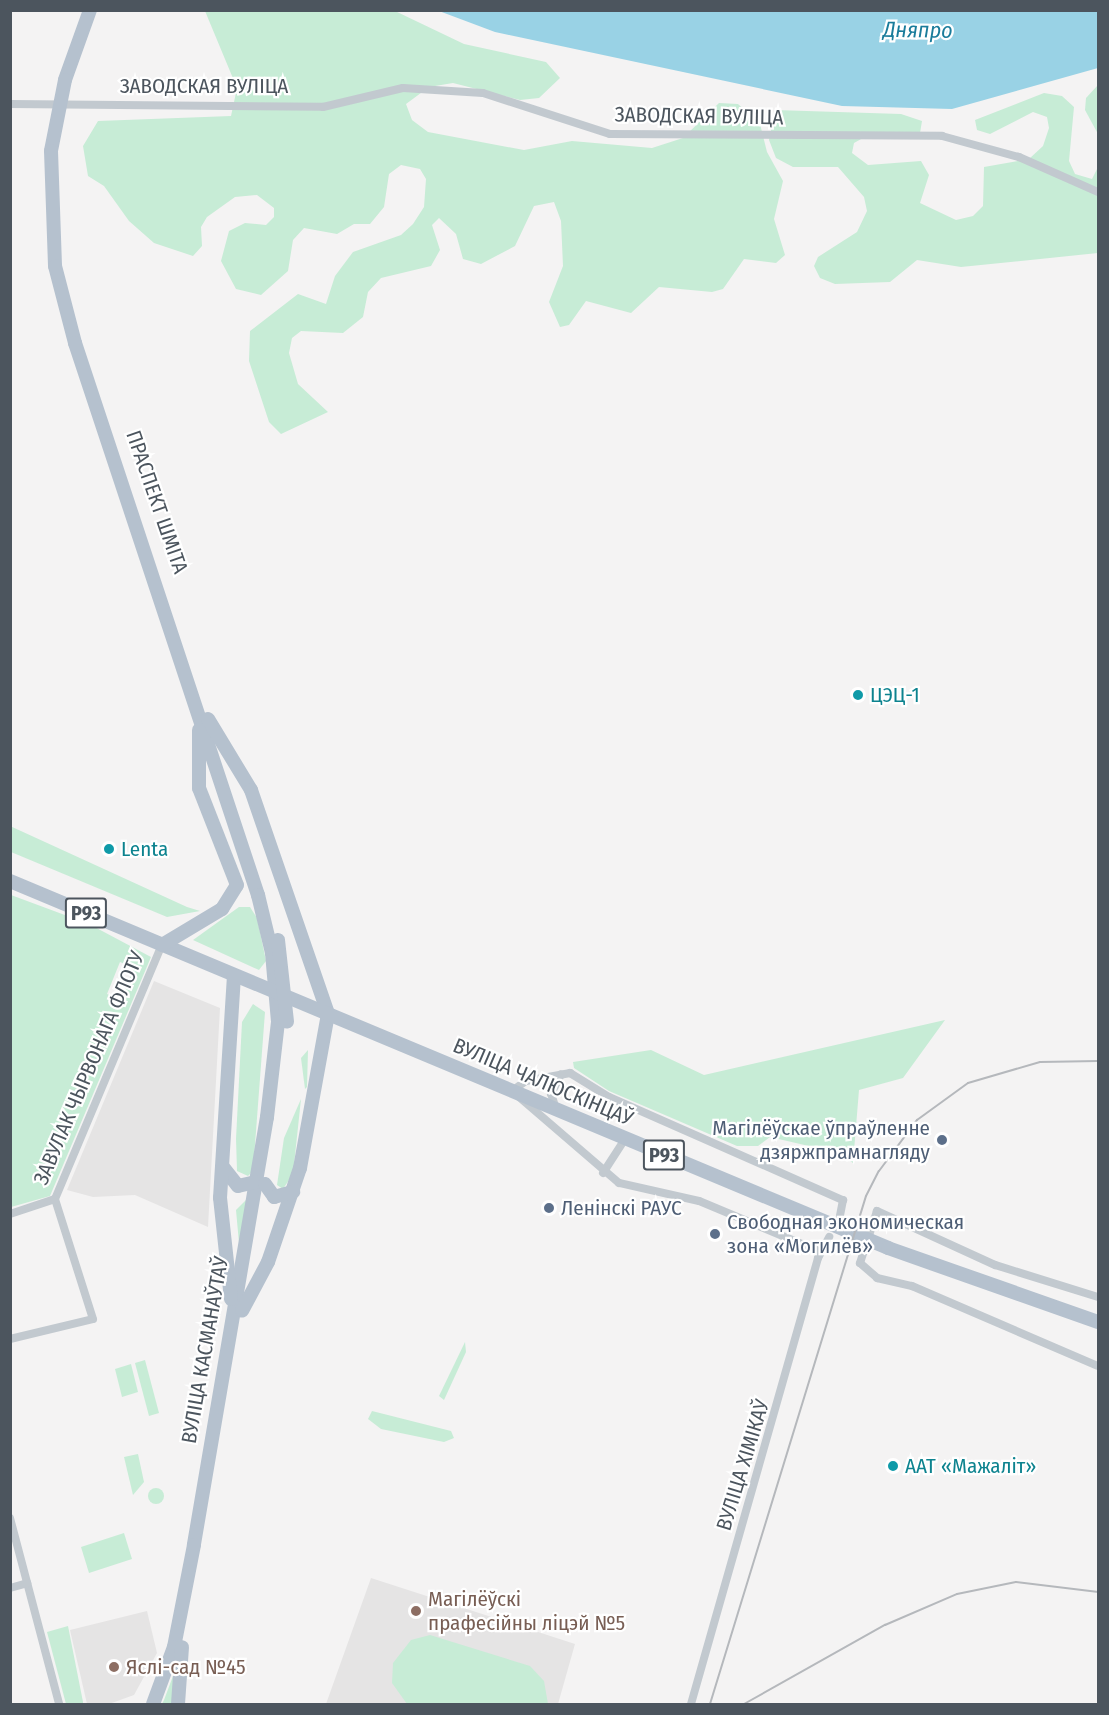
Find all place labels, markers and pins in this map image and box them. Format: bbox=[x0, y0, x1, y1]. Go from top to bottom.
place label: ЦЭЦ-1 bbox=[870, 682, 920, 708]
marker: ЦЭЦ-1 bbox=[851, 688, 865, 702]
place label: Lenta bbox=[121, 836, 168, 862]
marker: Lenta bbox=[102, 842, 116, 856]
place label: Магілёўскае ўпраўленне дзяржпрамнагляду bbox=[712, 1115, 930, 1165]
marker: Магілёўскае ўпраўленне дзяржпрамнагляду bbox=[935, 1133, 949, 1147]
place label: Ленінскі РАУС bbox=[561, 1195, 682, 1221]
marker: Ленінскі РАУС bbox=[542, 1201, 556, 1215]
place label: Свободная экономическая зона «Могилёв» bbox=[727, 1209, 964, 1259]
marker: Свободная экономическая зона «Могилёв» bbox=[708, 1227, 722, 1241]
place label: ААТ «Мажаліт» bbox=[905, 1453, 1036, 1479]
marker: ААТ «Мажаліт» bbox=[886, 1459, 900, 1473]
place label: Магілёўскі прафесійны ліцэй №5 bbox=[428, 1586, 625, 1636]
marker: Магілёўскі прафесійны ліцэй №5 bbox=[409, 1604, 423, 1618]
place label: Яслі-сад №45 bbox=[126, 1654, 246, 1680]
marker: Яслі-сад №45 bbox=[107, 1660, 121, 1674]

